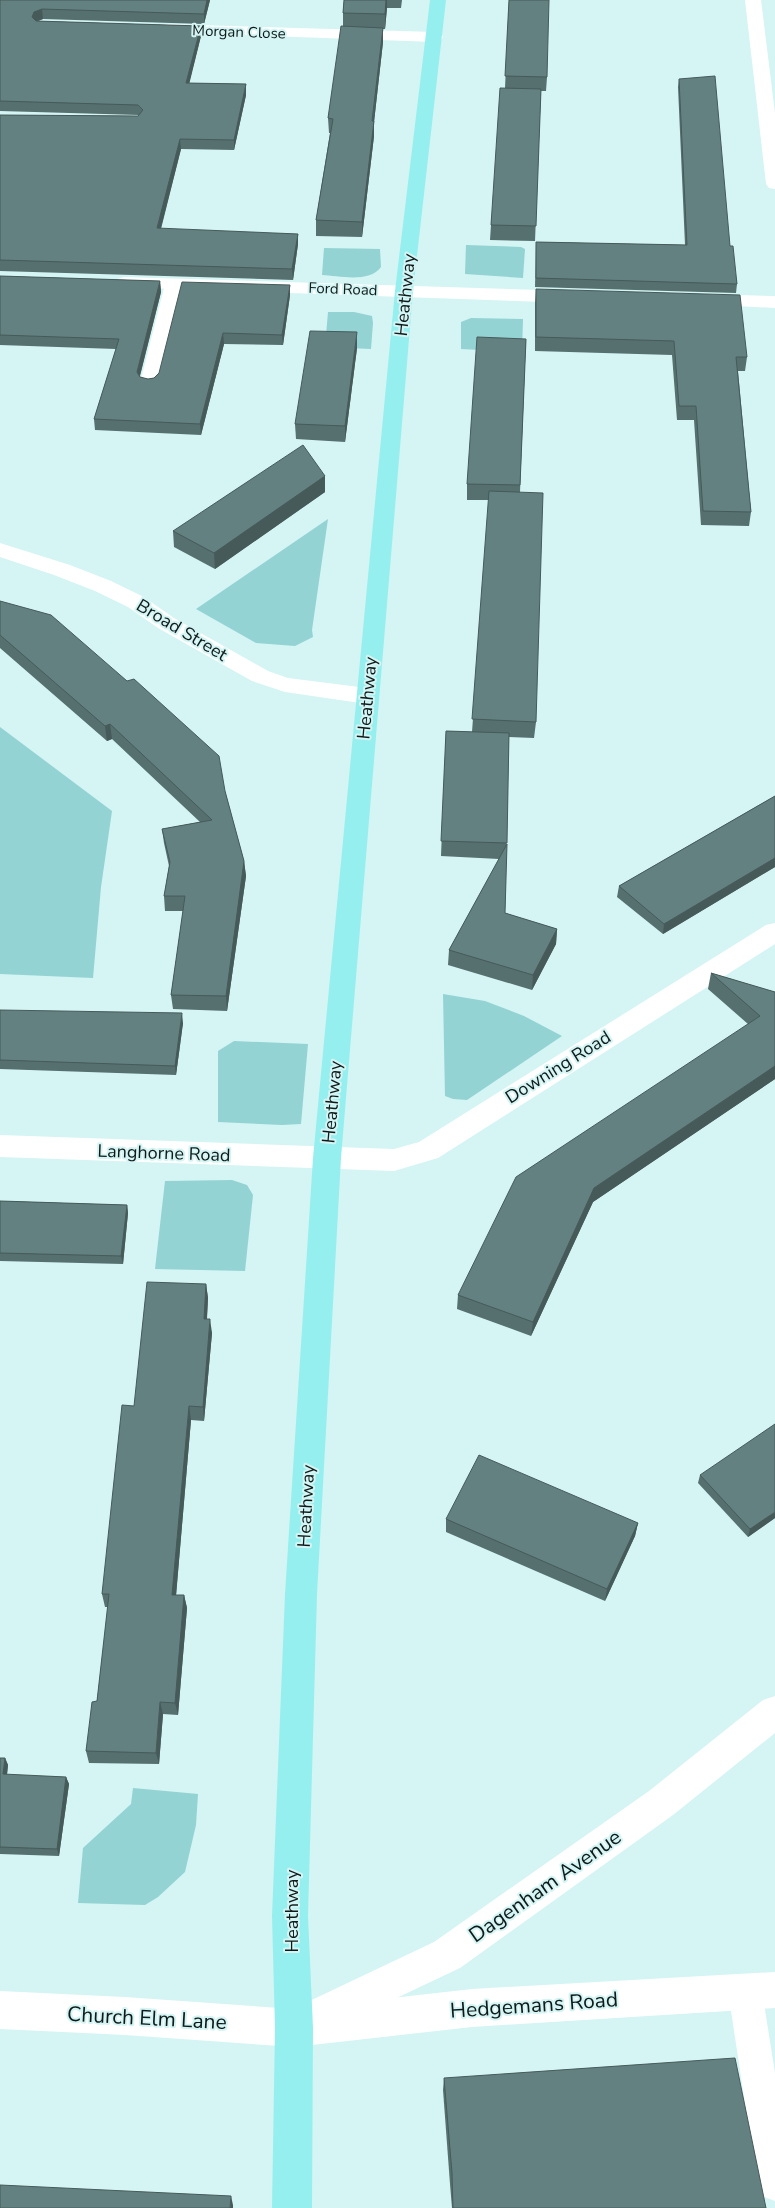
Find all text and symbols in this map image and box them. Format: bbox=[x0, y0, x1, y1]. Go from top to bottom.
street label: Morgan Close bbox=[192, 20, 286, 44]
street label: Heathway bbox=[389, 252, 421, 337]
street label: Ford Road bbox=[308, 278, 378, 300]
street label: Broad Street bbox=[132, 593, 233, 667]
street label: Heathway bbox=[351, 655, 383, 740]
street label: Downing Road bbox=[501, 1025, 615, 1109]
street label: Heathway bbox=[316, 1059, 348, 1144]
street label: Langhorne Road bbox=[97, 1139, 231, 1167]
street label: Heathway bbox=[292, 1463, 320, 1548]
street label: Dagenham Avenue bbox=[463, 1823, 627, 1949]
street label: Heathway bbox=[280, 1869, 304, 1952]
street label: Hedgemans Road bbox=[449, 1985, 619, 2025]
street label: Church Elm Lane bbox=[67, 2000, 227, 2036]

